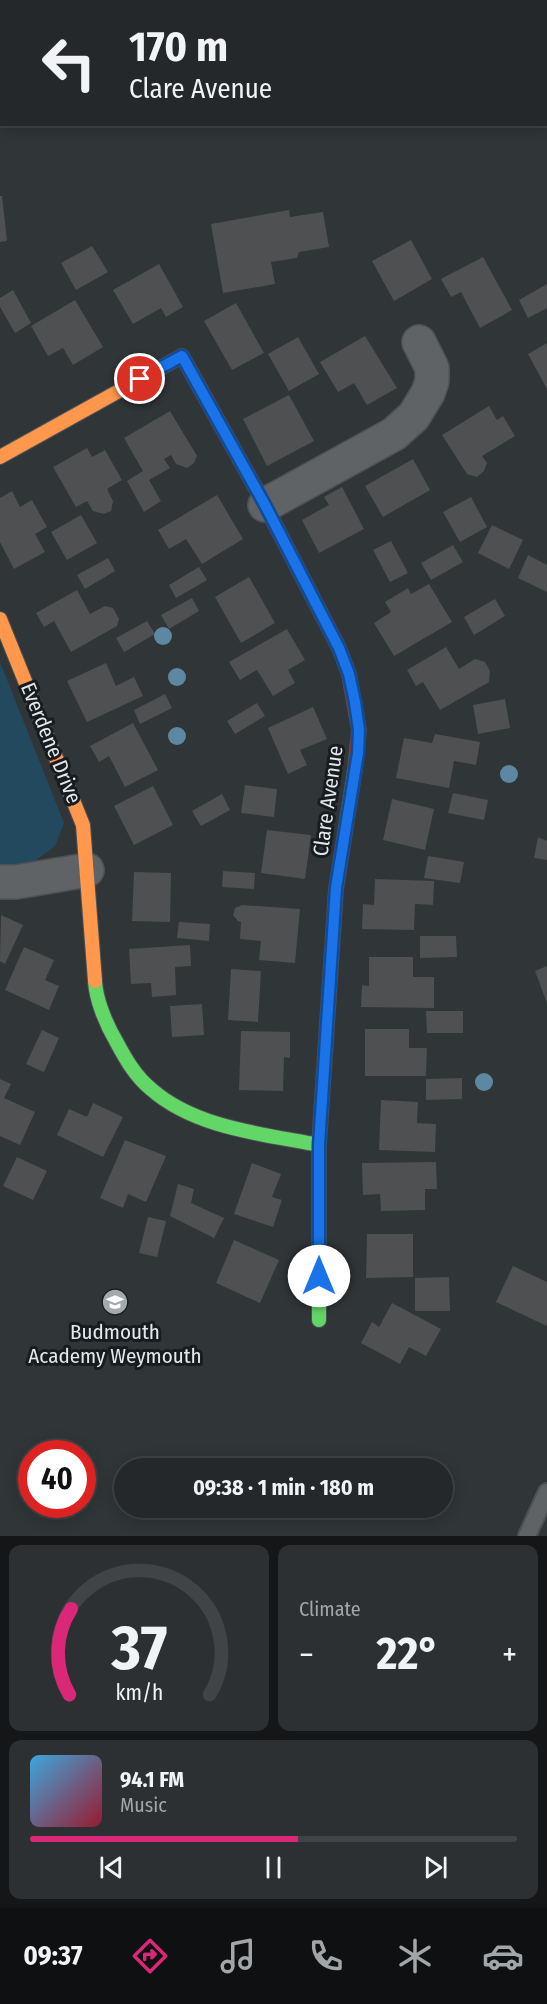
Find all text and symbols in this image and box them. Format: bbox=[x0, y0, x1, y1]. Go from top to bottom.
text: 170 m bbox=[129, 22, 228, 72]
icon: left bbox=[30, 24, 108, 102]
text: Clare Avenue bbox=[129, 73, 272, 105]
pin bbox=[114, 353, 165, 404]
icon: arrive bbox=[123, 362, 156, 395]
street label: Everdene Drive bbox=[15, 679, 87, 807]
street label: Clare Avenue bbox=[307, 744, 349, 858]
position arrow bbox=[287, 1244, 351, 1308]
school or university icon: Budmouth Academy Weymouth bbox=[100, 1287, 130, 1317]
place label: Budmouth Academy Weymouth bbox=[28, 1319, 202, 1369]
speed limit sign: 40 bbox=[18, 1440, 96, 1518]
text: 09:38 · 1 min · 180 m bbox=[193, 1474, 374, 1501]
text: Climate bbox=[299, 1597, 361, 1621]
text: 37 bbox=[110, 1611, 167, 1686]
text: 22° bbox=[377, 1627, 439, 1681]
text: − bbox=[299, 1635, 314, 1675]
text: + bbox=[502, 1635, 517, 1675]
text: km/h bbox=[115, 1680, 163, 1706]
text: 94.1 FM bbox=[120, 1766, 184, 1793]
text: Music bbox=[120, 1793, 167, 1817]
icon: previous bbox=[95, 1851, 128, 1884]
icon: pause bbox=[257, 1851, 290, 1884]
icon: next bbox=[419, 1851, 452, 1884]
icon: directions bbox=[129, 1935, 171, 1977]
icon: music bbox=[217, 1935, 259, 1977]
icon: phone bbox=[305, 1935, 347, 1977]
icon: climate bbox=[394, 1935, 436, 1977]
icon: car bbox=[482, 1935, 524, 1977]
text: 09:37 bbox=[23, 1940, 82, 1972]

